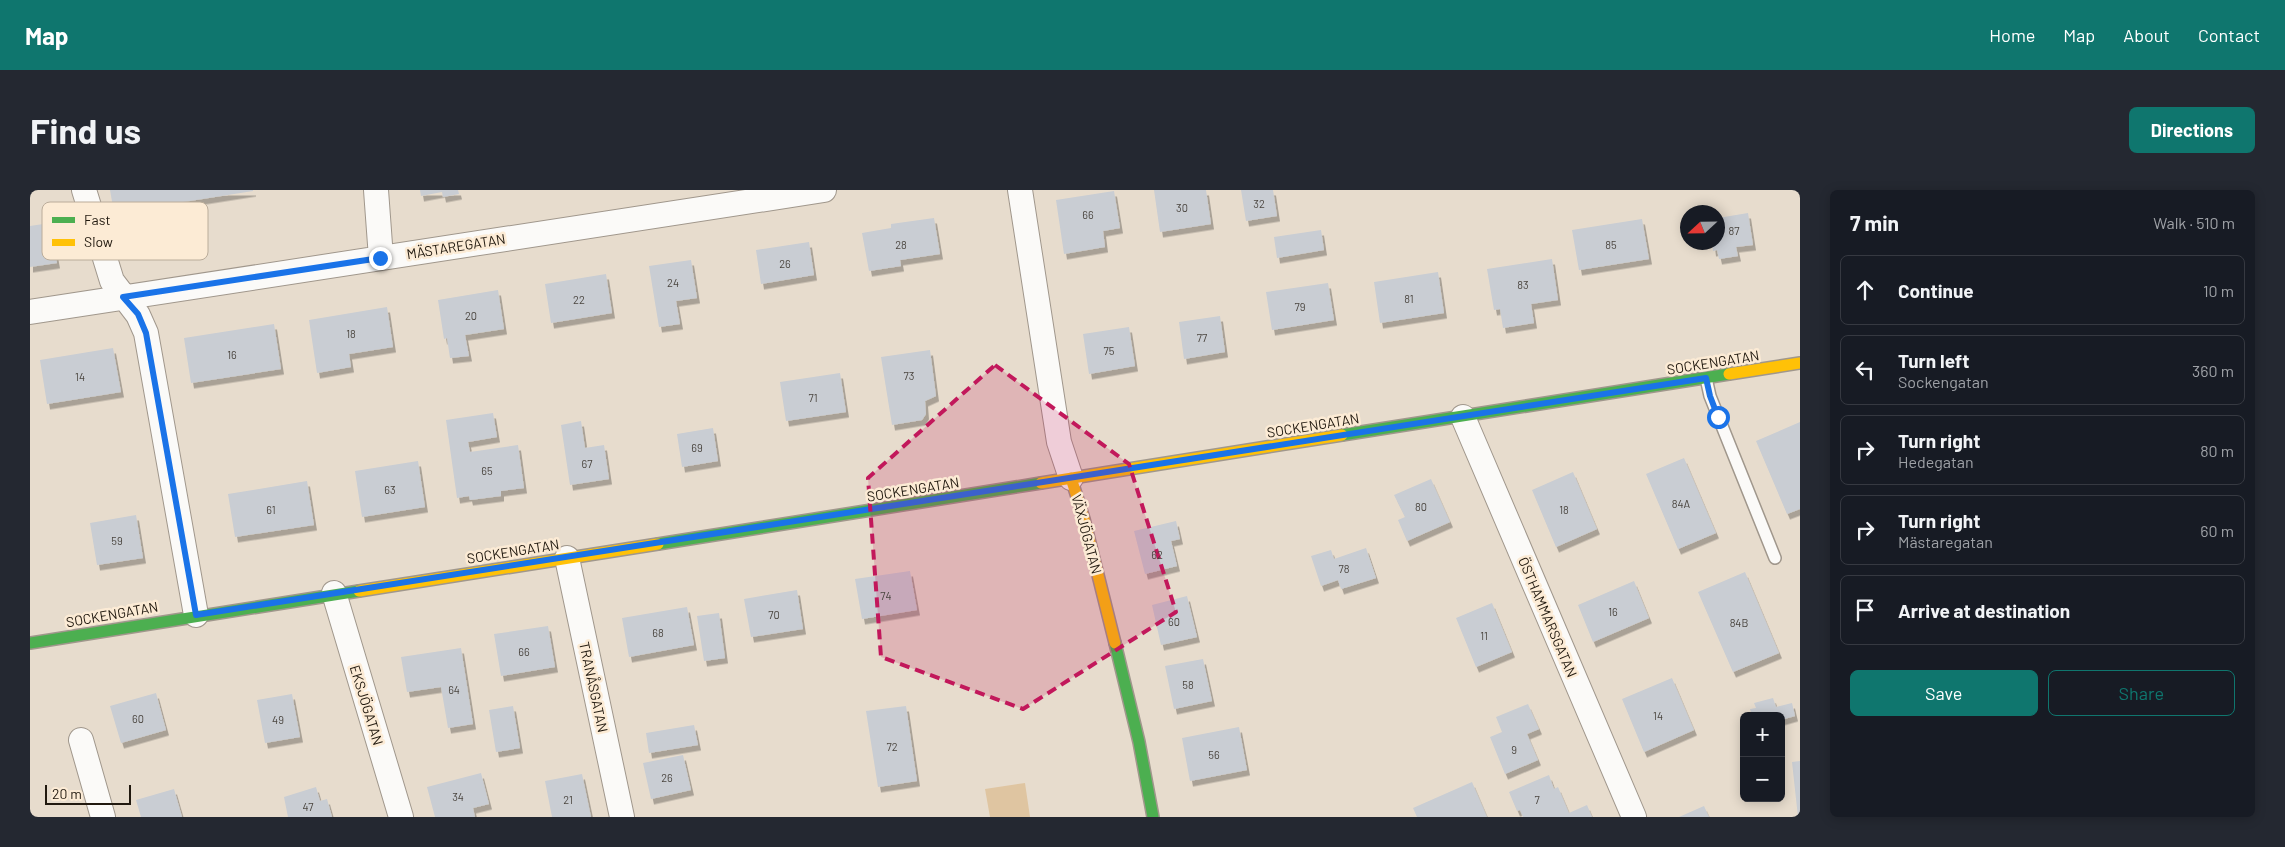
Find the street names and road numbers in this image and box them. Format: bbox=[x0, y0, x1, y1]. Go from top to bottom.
street label: MÄSTAREGATAN bbox=[405, 230, 507, 262]
street label: SOCKENGATAN bbox=[1666, 346, 1760, 378]
street label: SOCKENGATAN bbox=[1266, 409, 1360, 441]
street label: SOCKENGATAN bbox=[866, 473, 960, 505]
street label: VÄXJÖGATAN bbox=[1068, 492, 1106, 576]
street label: SOCKENGATAN bbox=[466, 535, 560, 567]
street label: ÖSTHAMMARSGATAN bbox=[1515, 554, 1581, 680]
street label: SOCKENGATAN bbox=[65, 598, 159, 630]
street label: TRANÅSGATAN bbox=[576, 640, 612, 734]
street label: EKSJÖGATAN bbox=[347, 663, 387, 747]

